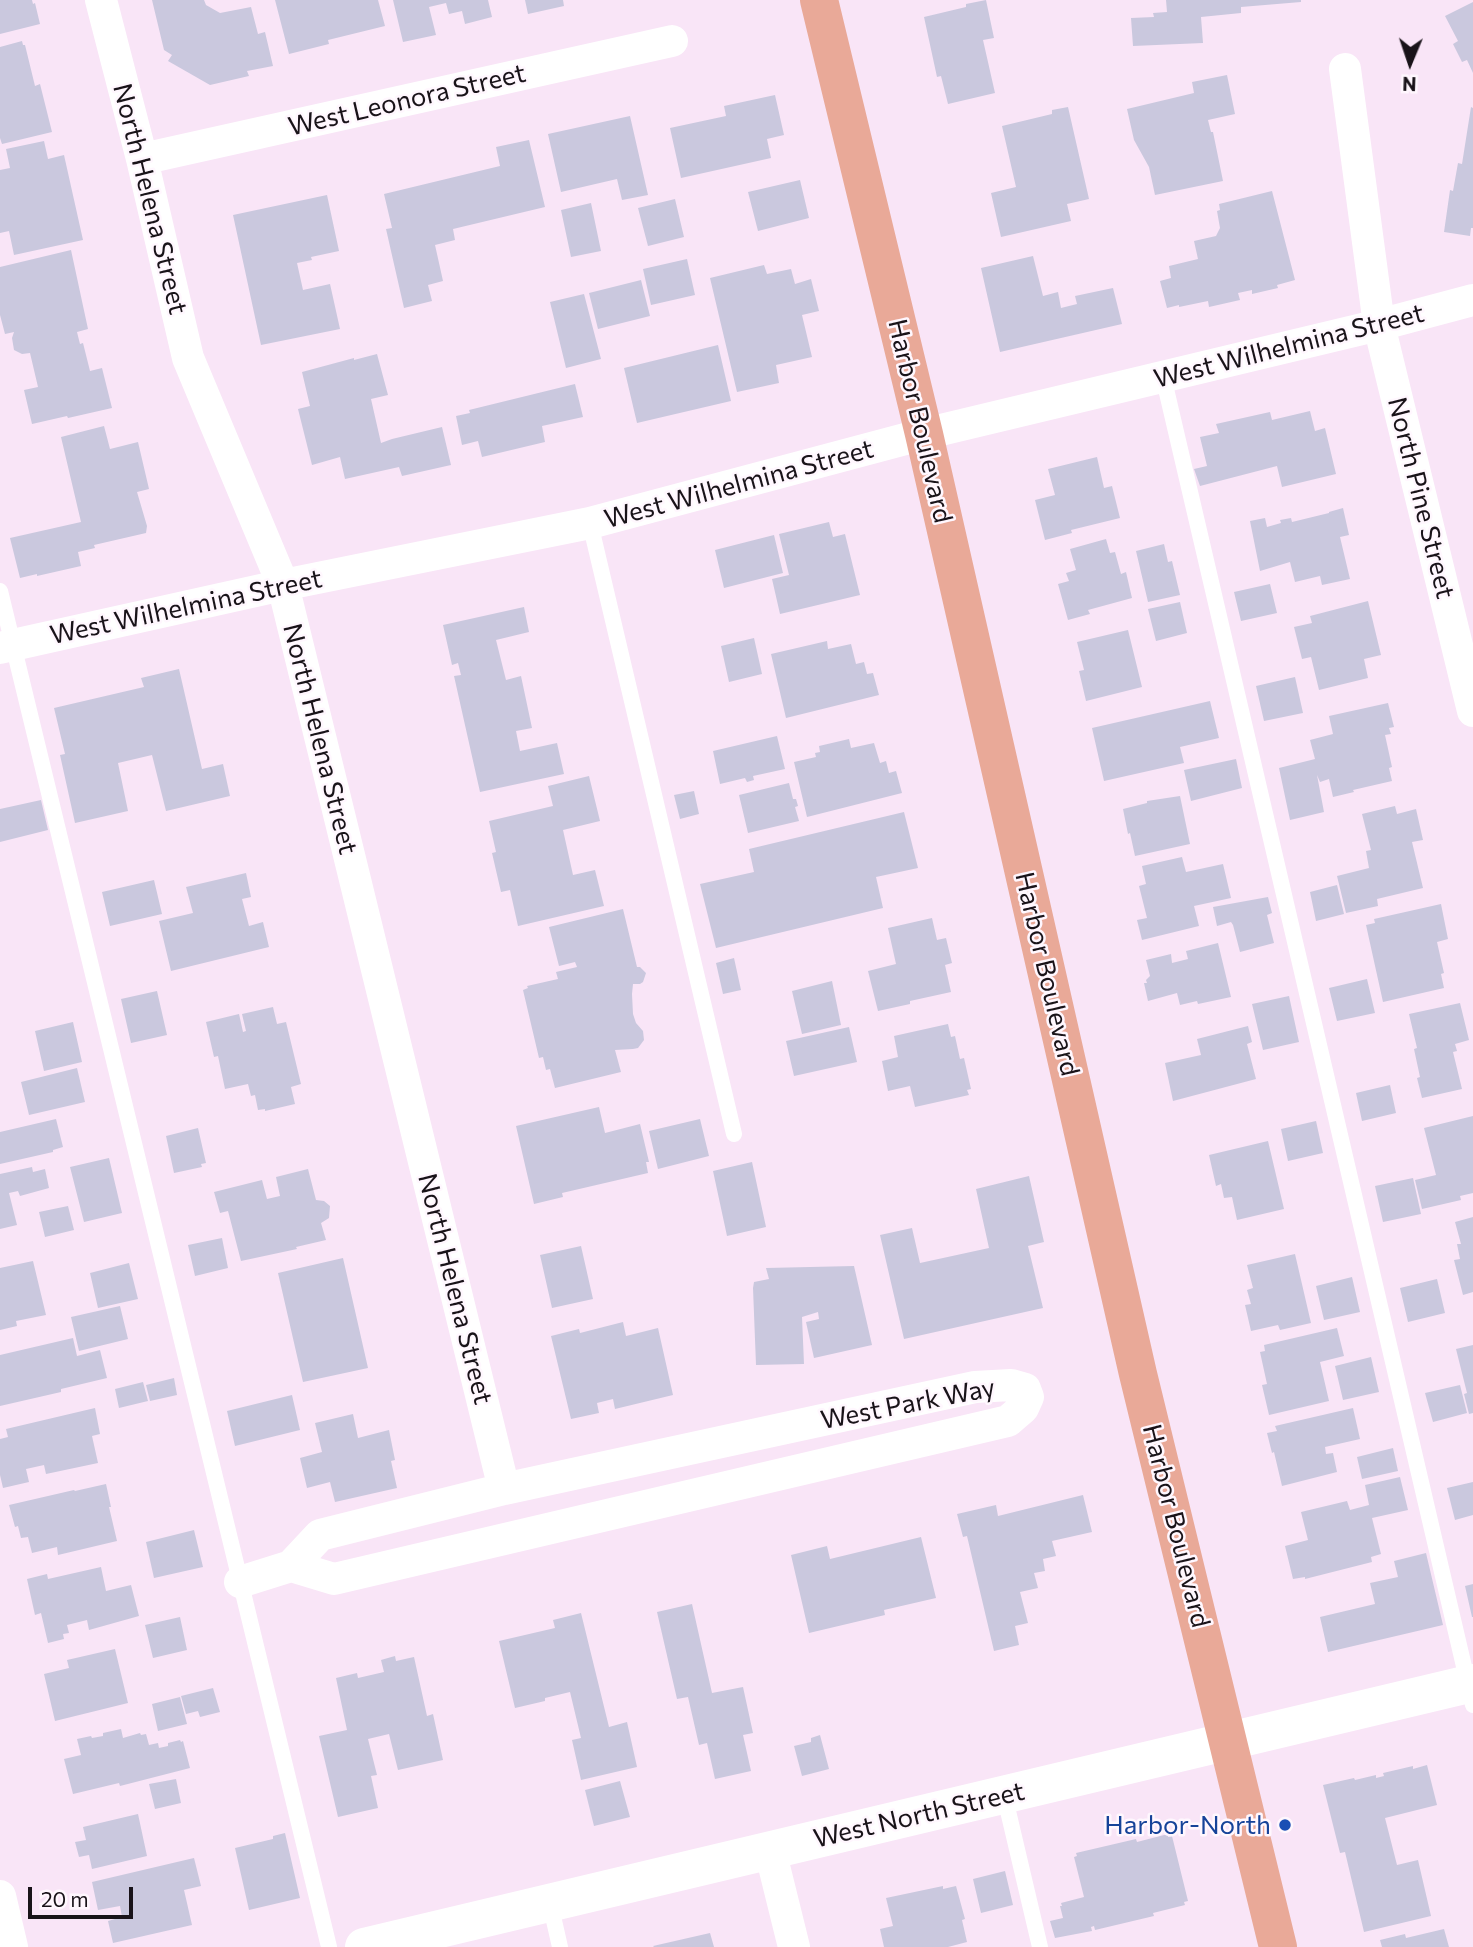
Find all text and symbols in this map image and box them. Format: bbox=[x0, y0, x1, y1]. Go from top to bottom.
north arrow bbox=[1375, 28, 1445, 98]
street label: West Leonora Street bbox=[285, 58, 529, 142]
text: N bbox=[1402, 73, 1417, 96]
street label: North Helena Street bbox=[106, 80, 194, 318]
street label: West Wilhelmina Street bbox=[1151, 297, 1427, 395]
street label: Harbor Boulevard bbox=[881, 316, 959, 526]
street label: North Pine Street bbox=[1381, 394, 1461, 602]
street label: West Wilhelmina Street bbox=[601, 433, 877, 535]
street label: West Wilhelmina Street bbox=[47, 563, 325, 651]
street label: North Helena Street bbox=[276, 620, 364, 858]
street label: Harbor Boulevard bbox=[1008, 869, 1086, 1079]
street label: North Helena Street bbox=[411, 1170, 499, 1408]
street label: West Park Way bbox=[818, 1372, 998, 1436]
street label: Harbor Boulevard bbox=[1136, 1421, 1216, 1631]
street label: West North Street bbox=[811, 1776, 1027, 1854]
place label: Harbor-North bbox=[1104, 1809, 1271, 1841]
marker: Harbor-North bbox=[1277, 1817, 1293, 1833]
scale bar bbox=[32, 1874, 136, 1918]
text: 20 m bbox=[41, 1886, 89, 1911]

